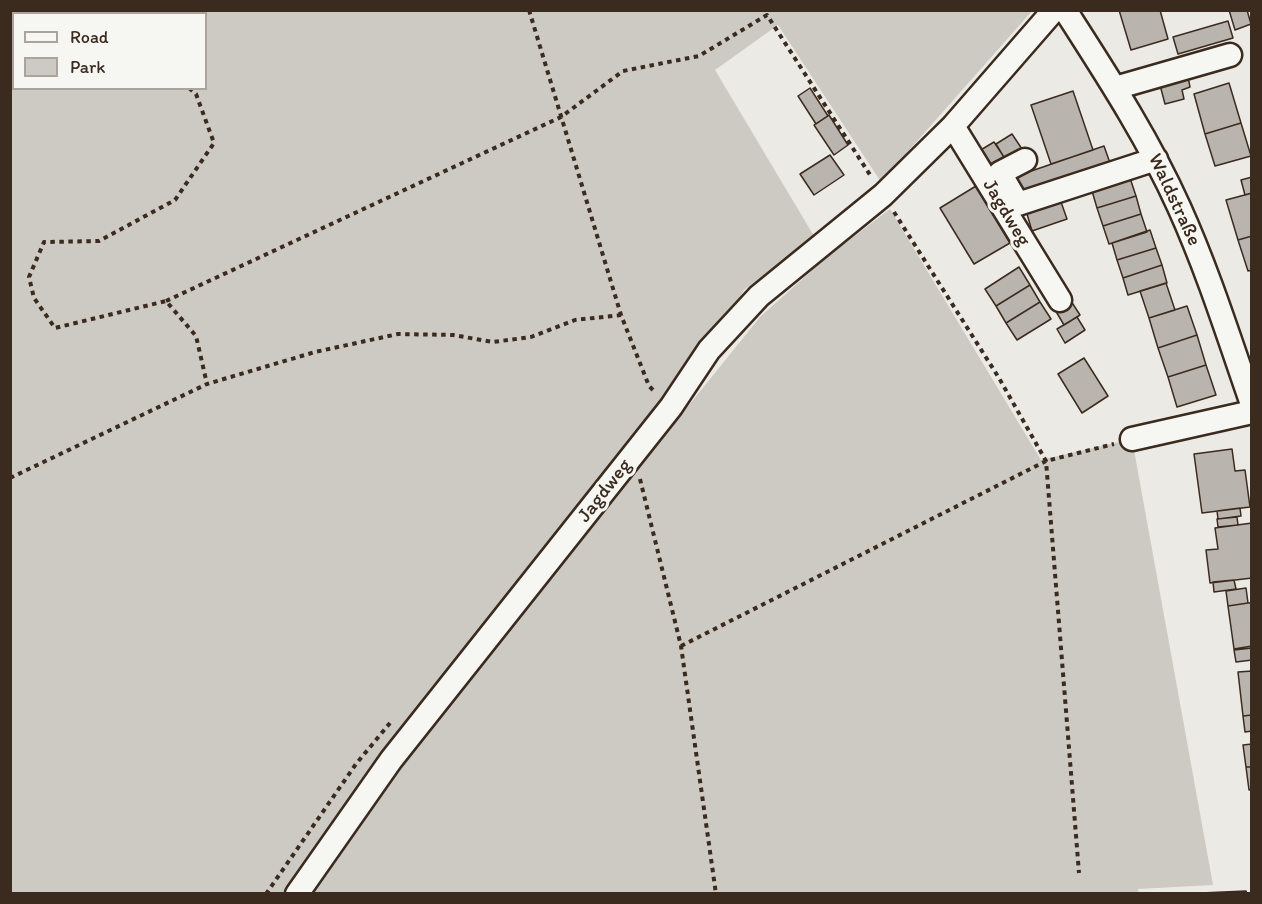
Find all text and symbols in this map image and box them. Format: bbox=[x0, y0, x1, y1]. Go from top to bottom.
legend bbox=[12, 12, 207, 90]
text: Road bbox=[70, 26, 109, 48]
text: Park bbox=[70, 56, 105, 78]
street label: Waldstraße bbox=[1142, 150, 1206, 250]
street label: Jagdweg bbox=[977, 175, 1035, 251]
street label: Jagdweg bbox=[573, 454, 637, 528]

